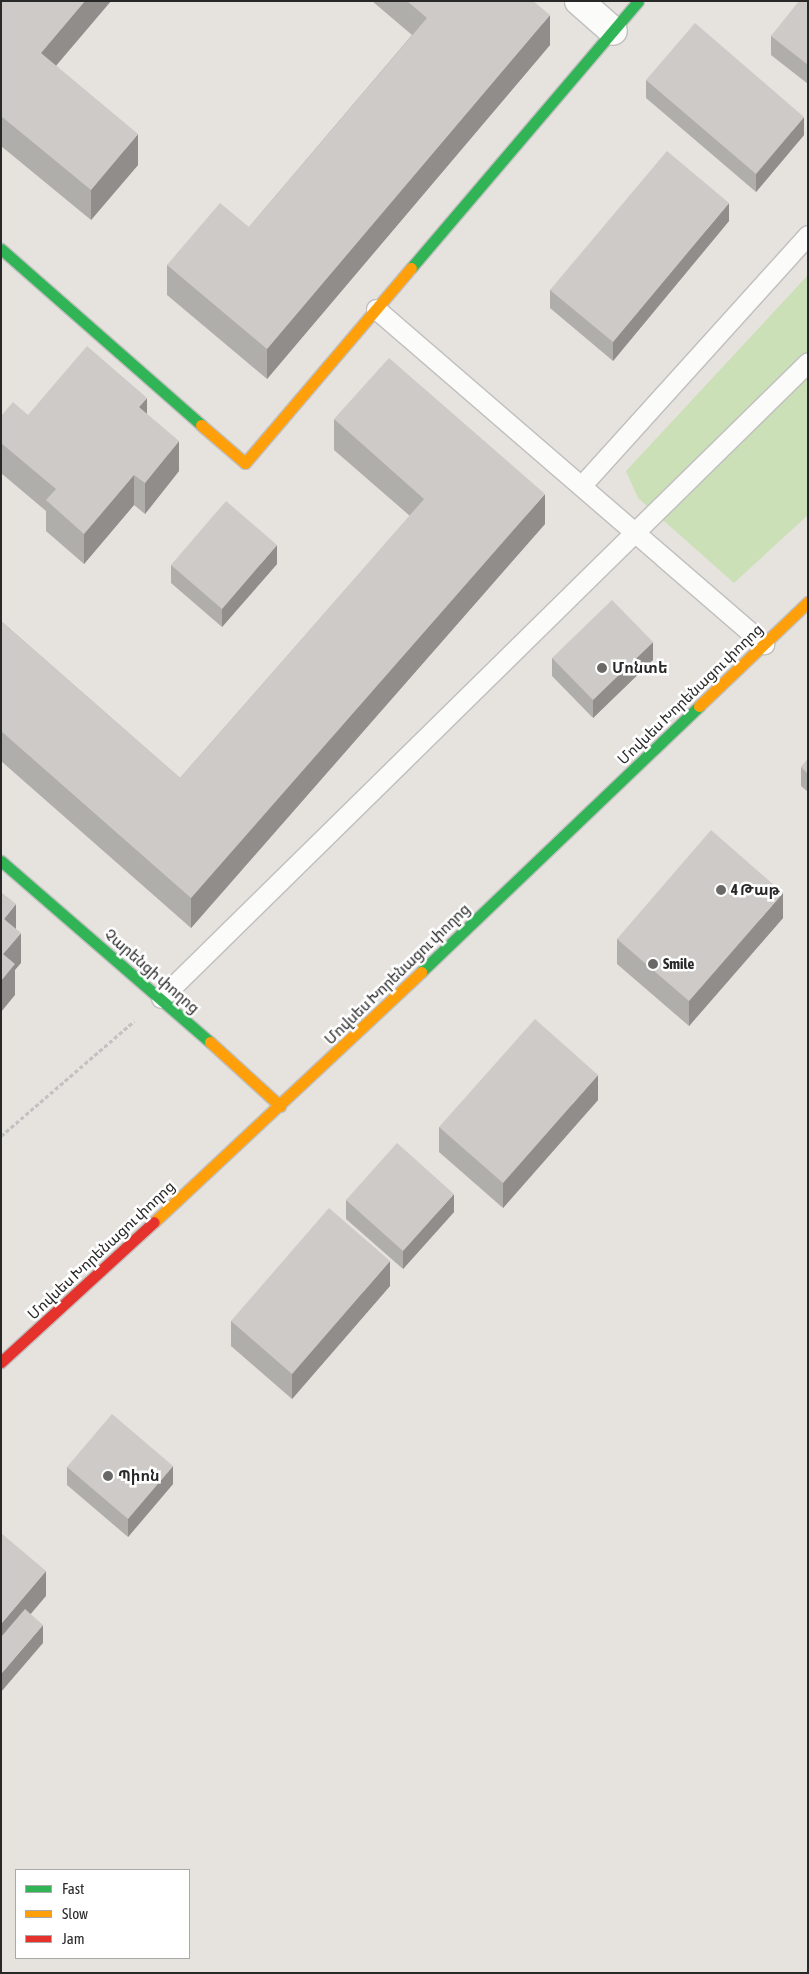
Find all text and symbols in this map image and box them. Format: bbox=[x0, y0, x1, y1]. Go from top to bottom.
street label: Մովսես Խորենացու փողոց bbox=[614, 620, 766, 768]
place label: Մոնտե bbox=[612, 659, 668, 677]
marker: Մոնտե bbox=[596, 662, 608, 674]
place label: 4 Թաթ bbox=[731, 881, 780, 899]
marker: 4 Թաթ bbox=[715, 884, 727, 896]
street label: Մովսես Խորենացու փողոց bbox=[321, 900, 473, 1048]
street label: Չարենցի փողոց bbox=[101, 925, 203, 1017]
place label: Smile bbox=[663, 955, 694, 973]
marker: Smile bbox=[647, 958, 659, 970]
street label: Մովսես Խորենացու փողոց bbox=[24, 1177, 178, 1323]
place label: Պիոն bbox=[118, 1467, 160, 1485]
marker: Պիոն bbox=[102, 1470, 114, 1482]
legend bbox=[15, 1869, 190, 1959]
text: Fast bbox=[62, 1880, 84, 1897]
text: Slow bbox=[62, 1905, 88, 1922]
text: Jam bbox=[62, 1930, 85, 1947]

